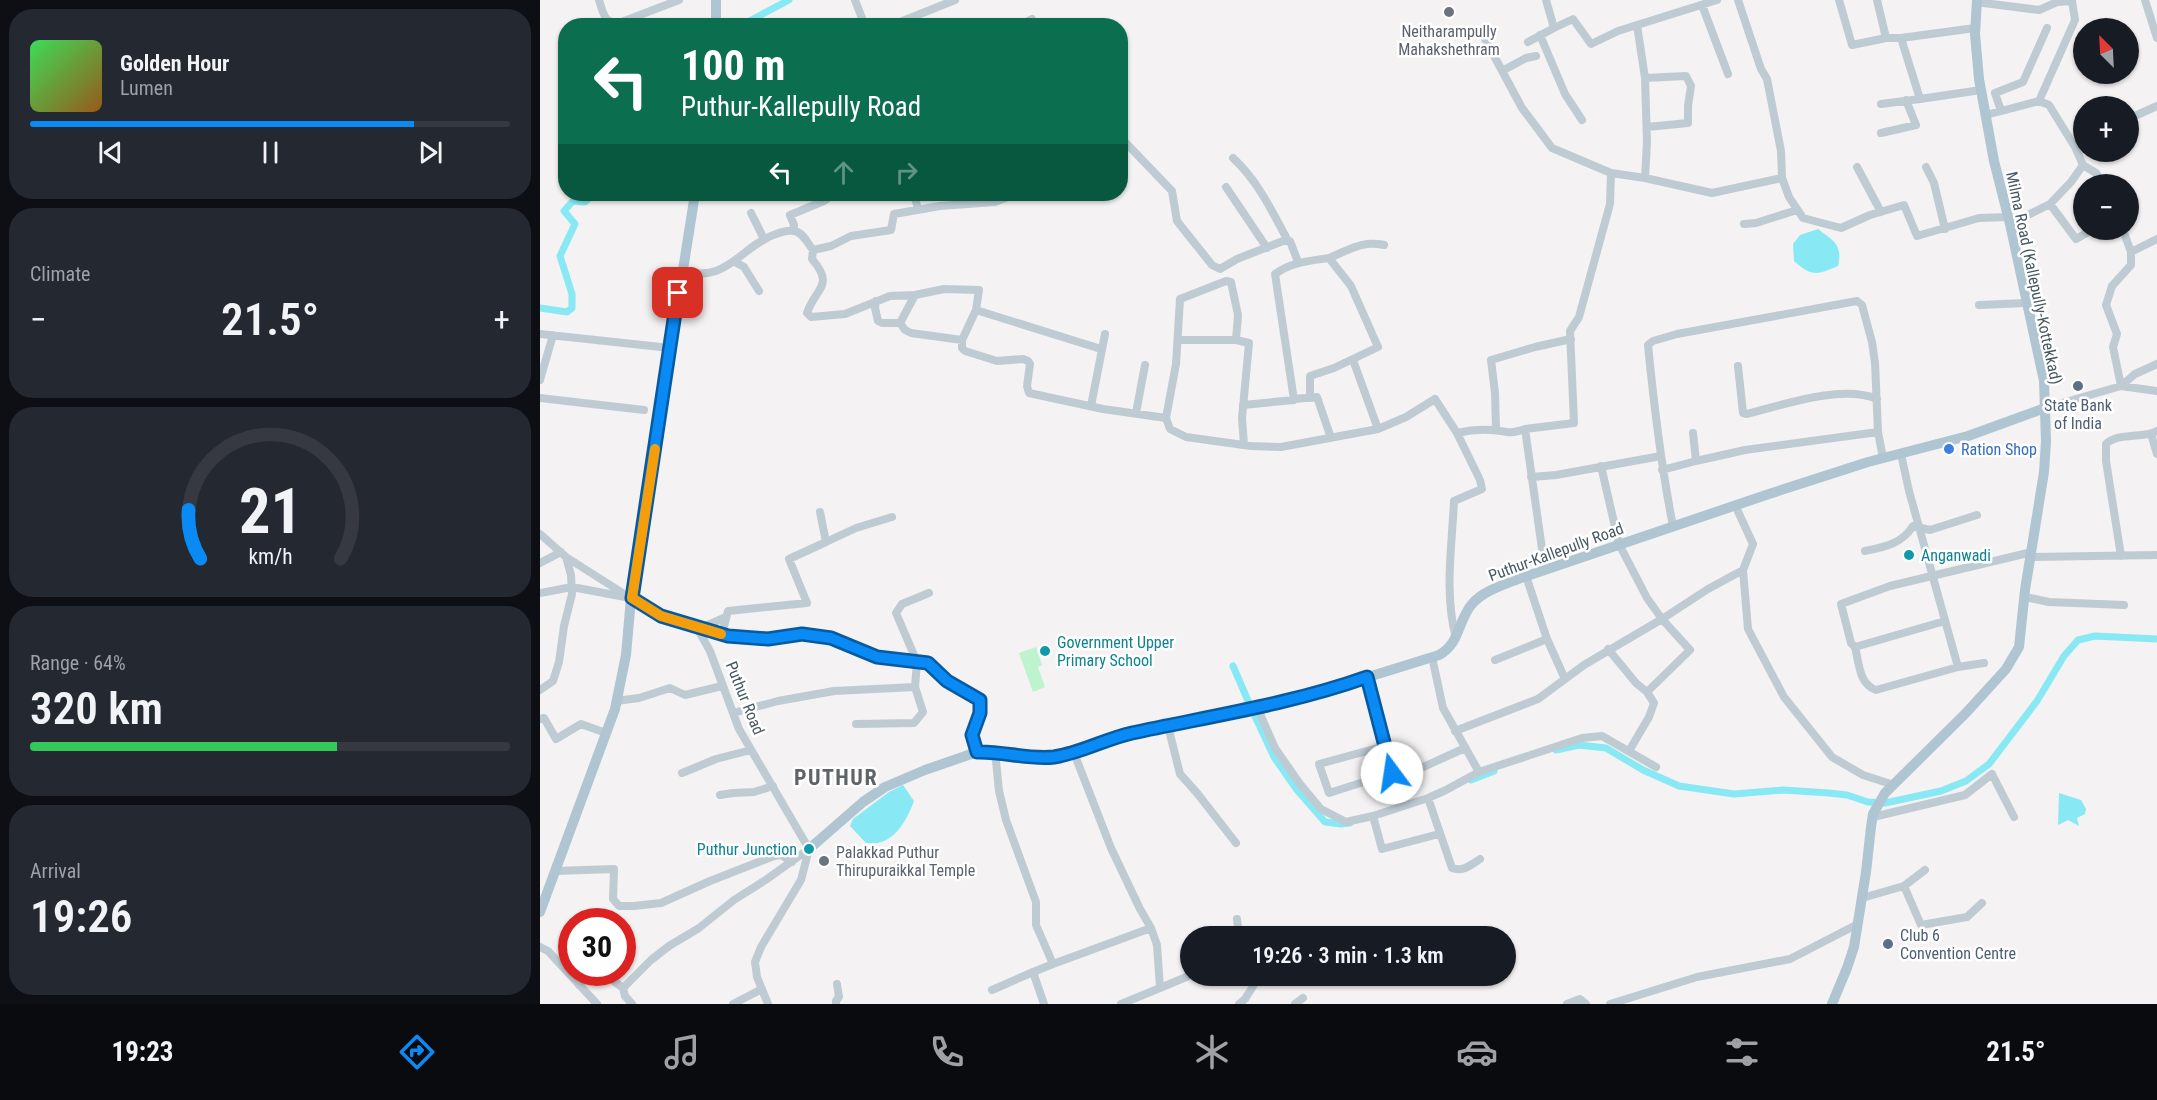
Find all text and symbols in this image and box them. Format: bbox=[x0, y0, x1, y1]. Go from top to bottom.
marker: Neitharampully Mahakshethram bbox=[1442, 5, 1456, 19]
north arrow bbox=[2073, 18, 2139, 84]
map controls bbox=[2073, 18, 2139, 240]
place label: Neitharampully Mahakshethram bbox=[1398, 22, 1500, 59]
text: 100 m bbox=[681, 41, 786, 90]
icon: left bbox=[582, 42, 660, 120]
text: Golden Hour bbox=[120, 51, 229, 76]
text: Lumen bbox=[120, 76, 173, 100]
text: Puthur-Kallepully Road bbox=[681, 91, 921, 123]
button: + bbox=[2073, 96, 2139, 162]
icon: previous bbox=[94, 136, 127, 169]
icon: pause bbox=[254, 136, 287, 169]
icon: next bbox=[414, 136, 447, 169]
icon: left bbox=[764, 156, 797, 189]
icon: ahead bbox=[827, 156, 860, 189]
icon: right bbox=[890, 156, 923, 189]
street label: Milma Road (Kallepully-Kottekkad) bbox=[2002, 170, 2066, 386]
button: − bbox=[2073, 174, 2139, 240]
text: Climate bbox=[30, 262, 90, 286]
pin bbox=[652, 267, 703, 318]
icon: arrive bbox=[661, 276, 694, 309]
text: 21.5° bbox=[221, 293, 319, 346]
text: − bbox=[30, 300, 47, 339]
text: + bbox=[494, 300, 510, 339]
marker: State Bank of India bbox=[2071, 379, 2085, 393]
place label: State Bank of India bbox=[2044, 396, 2113, 433]
place label: Ration Shop bbox=[1961, 440, 2037, 459]
marker: Ration Shop bbox=[1942, 442, 1956, 456]
text: 21 bbox=[238, 475, 302, 548]
street label: Puthur-Kallepully Road bbox=[1486, 519, 1626, 585]
text: km/h bbox=[248, 544, 292, 569]
place label: Anganwadi bbox=[1921, 546, 1991, 565]
marker: Anganwadi bbox=[1902, 548, 1916, 562]
place label: Government Upper Primary School bbox=[1057, 633, 1174, 670]
marker: Government Upper Primary School bbox=[1038, 644, 1052, 658]
text: Range · 64% bbox=[30, 651, 126, 675]
street label: Puthur Road bbox=[722, 659, 768, 737]
text: 320 km bbox=[30, 682, 163, 735]
position arrow bbox=[1360, 741, 1424, 805]
district label: PUTHUR bbox=[794, 765, 878, 790]
place label: Puthur Junction bbox=[697, 840, 797, 859]
marker: Puthur Junction bbox=[802, 842, 816, 856]
place label: Palakkad Puthur Thirupuraikkal Temple bbox=[836, 843, 975, 880]
marker: Palakkad Puthur Thirupuraikkal Temple bbox=[817, 854, 831, 868]
text: Arrival bbox=[30, 859, 81, 883]
text: 19:26 bbox=[30, 890, 132, 943]
speed limit sign: 30 bbox=[558, 908, 636, 986]
place label: Club 6 Convention Centre bbox=[1900, 926, 2016, 963]
marker: Club 6 Convention Centre bbox=[1881, 937, 1895, 951]
text: 19:26 · 3 min · 1.3 km bbox=[1252, 943, 1444, 968]
icon: directions bbox=[396, 1031, 438, 1073]
icon: music bbox=[661, 1031, 703, 1073]
icon: phone bbox=[926, 1031, 968, 1073]
icon: climate bbox=[1191, 1031, 1233, 1073]
icon: car bbox=[1456, 1031, 1498, 1073]
icon: filters bbox=[1721, 1031, 1763, 1073]
text: 19:23 bbox=[111, 1036, 173, 1068]
text: 21.5° bbox=[1986, 1036, 2046, 1068]

